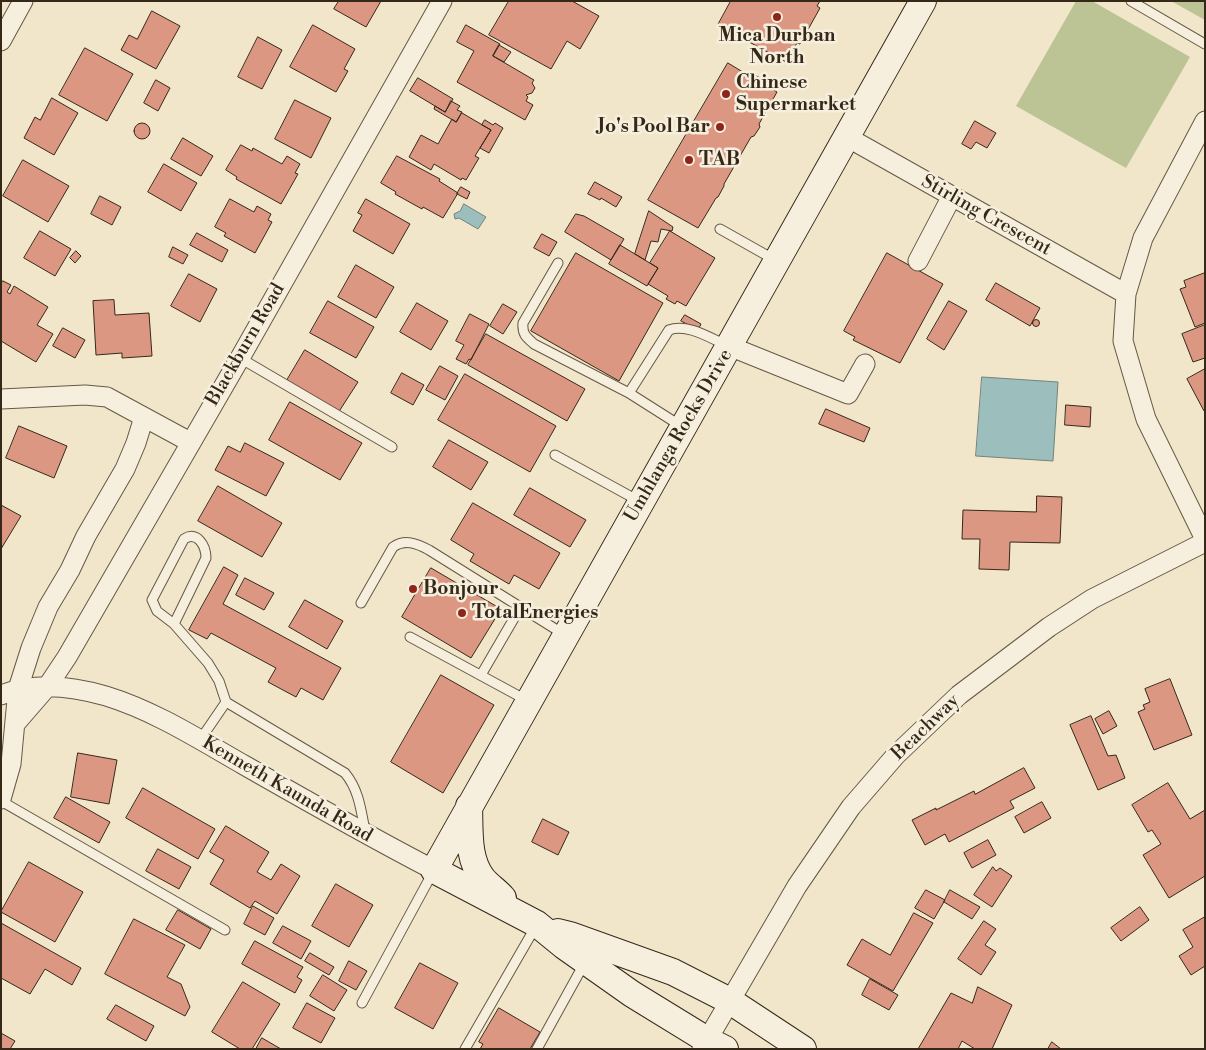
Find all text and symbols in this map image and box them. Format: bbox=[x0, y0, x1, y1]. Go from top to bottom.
marker: Mica Durban North bbox=[771, 11, 783, 23]
place label: Mica Durban North bbox=[719, 25, 835, 69]
place label: Chinese Supermarket bbox=[736, 72, 856, 116]
marker: Chinese Supermarket bbox=[720, 88, 732, 100]
place label: Jo's Pool Bar bbox=[598, 116, 710, 138]
marker: Jo's Pool Bar bbox=[714, 121, 726, 133]
place label: TAB bbox=[699, 149, 740, 171]
marker: TAB bbox=[683, 154, 695, 166]
street label: Stirling Crescent bbox=[917, 171, 1055, 261]
street label: Blackburn Road bbox=[202, 280, 290, 410]
street label: Umhlanga Rocks Drive bbox=[620, 345, 738, 527]
place label: Bonjour bbox=[423, 578, 499, 600]
marker: Bonjour bbox=[407, 583, 419, 595]
place label: TotalEnergies bbox=[472, 602, 598, 624]
marker: TotalEnergies bbox=[456, 607, 468, 619]
street label: Beachway bbox=[887, 690, 965, 766]
street label: Kenneth Kaunda Road bbox=[198, 732, 376, 848]

